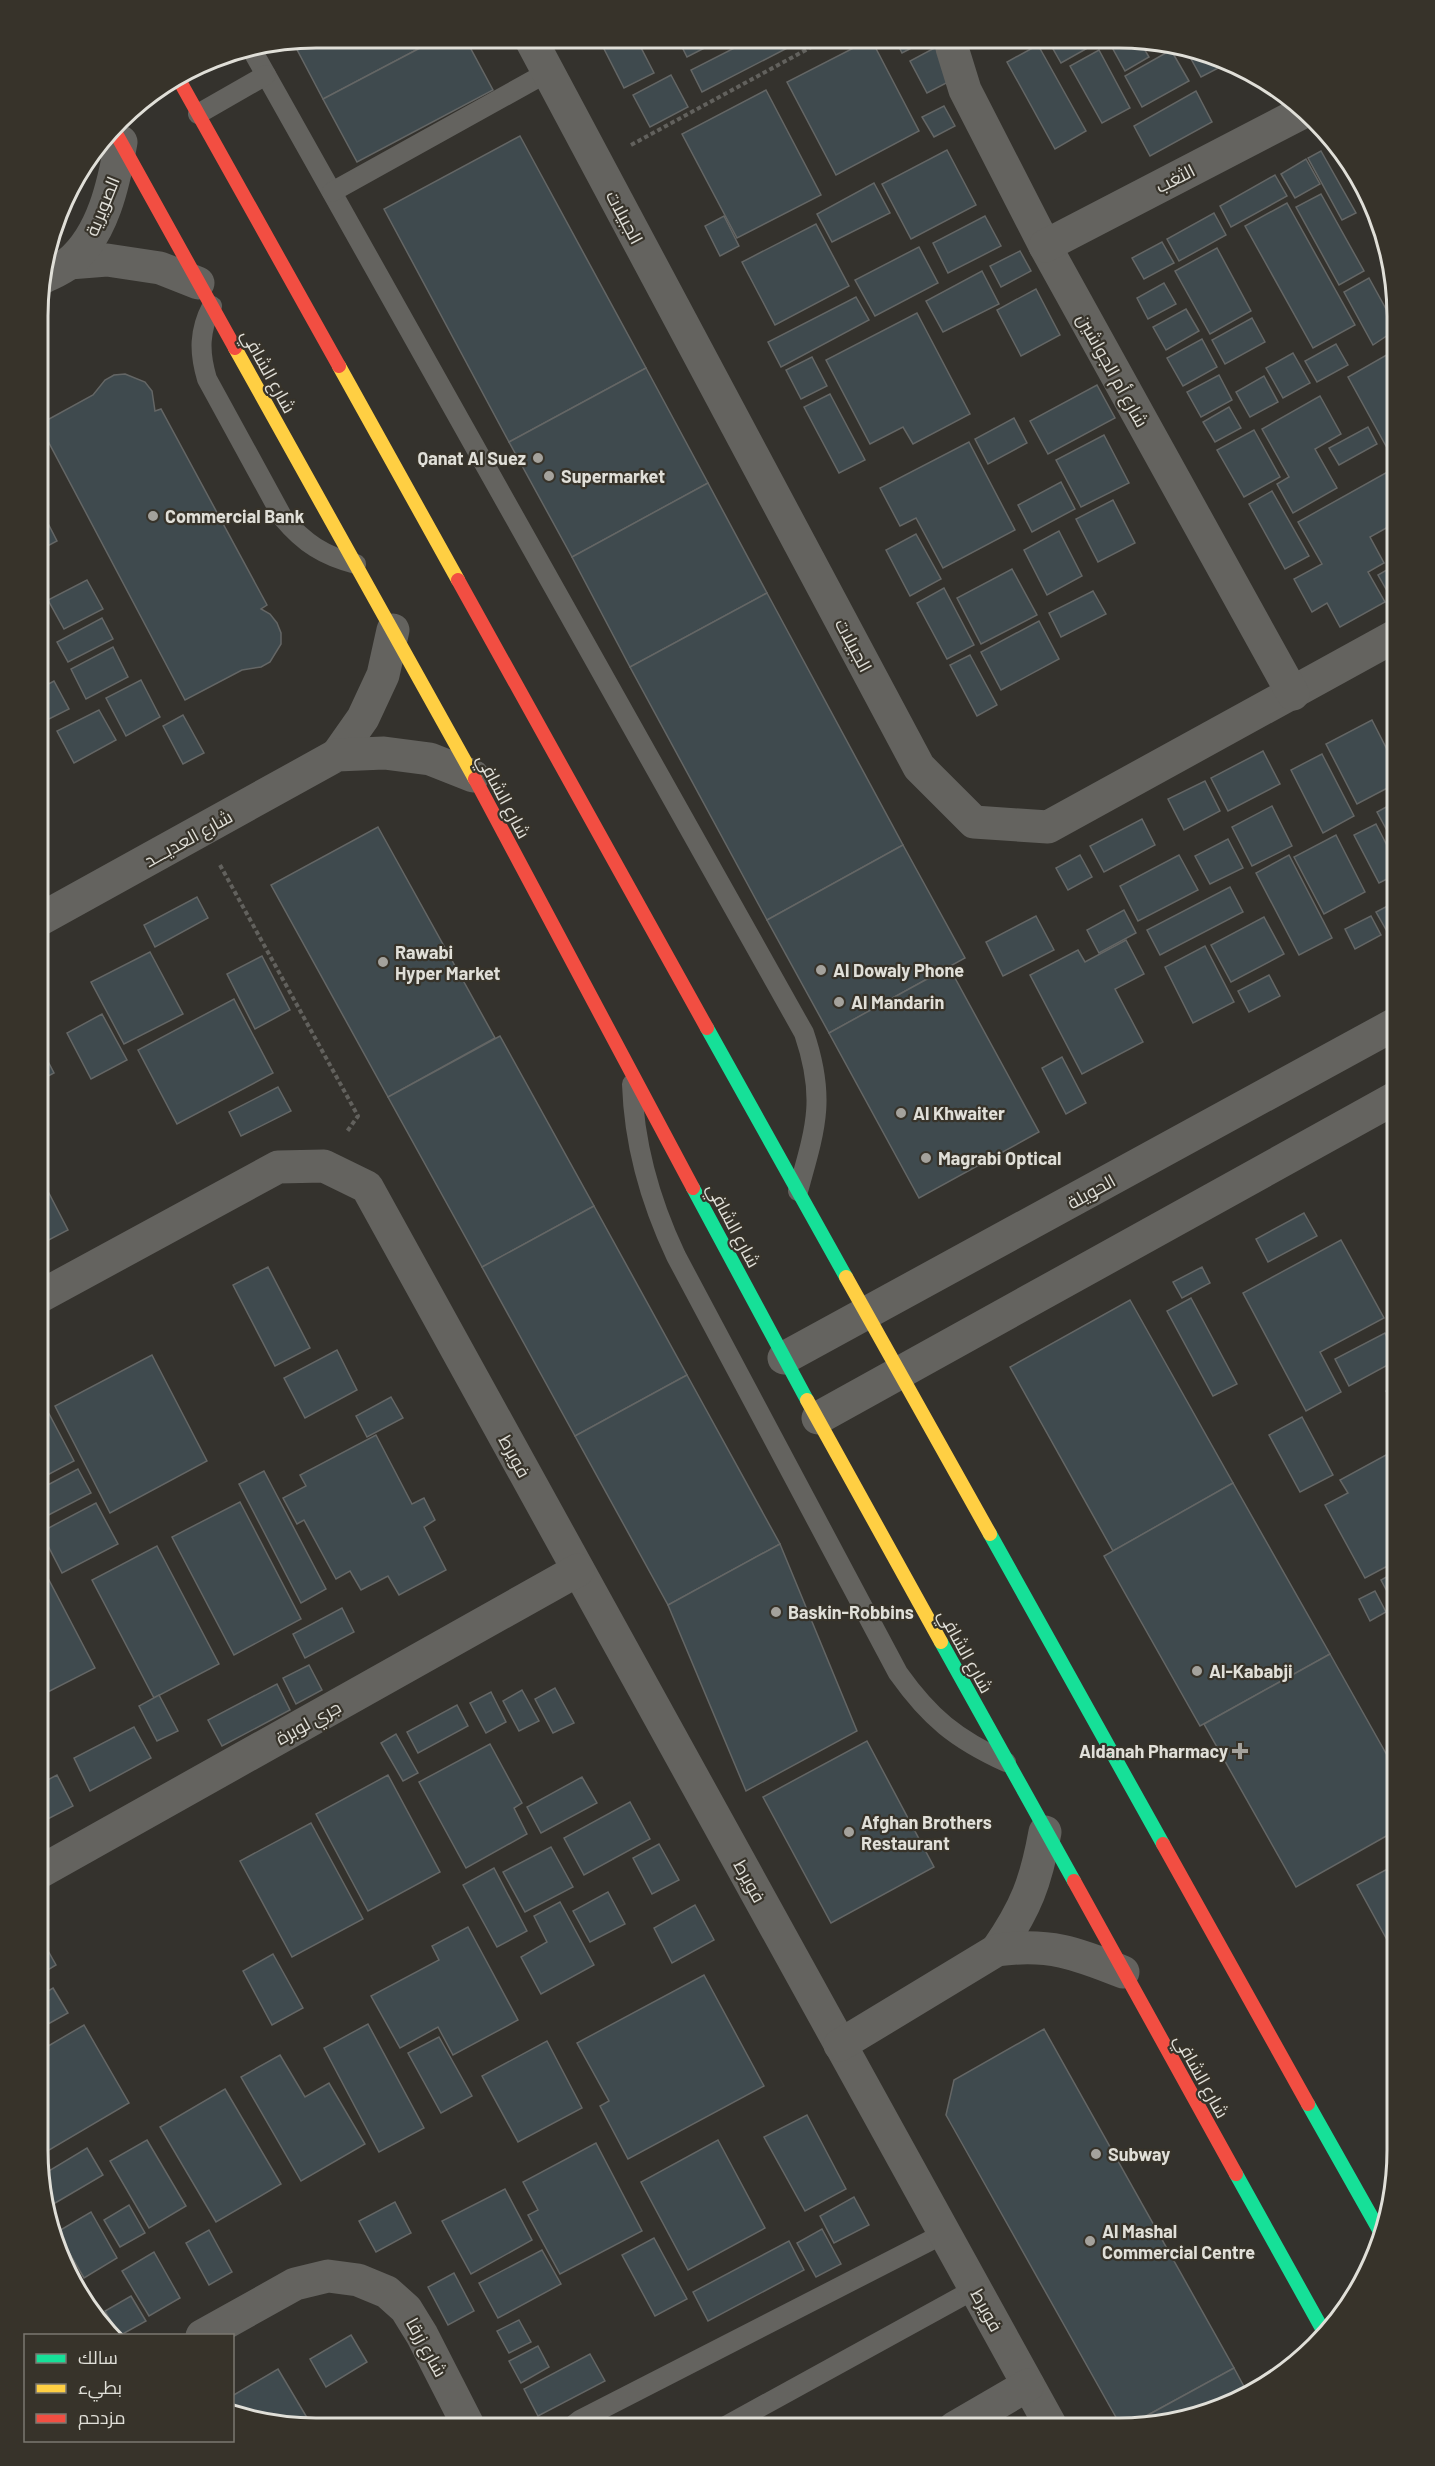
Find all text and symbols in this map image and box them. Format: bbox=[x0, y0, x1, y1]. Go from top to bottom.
street label: الثغب bbox=[1152, 159, 1198, 197]
street label: الصويرية bbox=[80, 173, 125, 239]
street label: الجبيلات bbox=[602, 186, 648, 248]
street label: شارع أم الجواشين bbox=[1071, 309, 1153, 432]
street label: شارع الشافي bbox=[234, 325, 301, 419]
place label: Qanat Al Suez bbox=[418, 447, 526, 469]
marker: Qanat Al Suez bbox=[531, 451, 545, 465]
place label: Supermarket bbox=[561, 465, 665, 487]
marker: Supermarket bbox=[542, 469, 556, 483]
place label: Commercial Bank bbox=[165, 505, 305, 527]
marker: Commercial Bank bbox=[146, 509, 160, 523]
street label: الجبيلات bbox=[831, 614, 877, 676]
street label: شارع الشافي bbox=[469, 750, 535, 844]
street label: شارع العديـــد bbox=[140, 805, 237, 873]
place label: Rawabi Hyper Market bbox=[395, 941, 501, 984]
marker: Rawabi Hyper Market bbox=[376, 955, 390, 969]
place label: Al Dowaly Phone bbox=[833, 959, 964, 981]
marker: Al Dowaly Phone bbox=[814, 963, 828, 977]
place label: Al Mandarin bbox=[851, 991, 944, 1013]
marker: Al Mandarin bbox=[832, 995, 846, 1009]
place label: Al Khwaiter bbox=[913, 1102, 1005, 1124]
marker: Al Khwaiter bbox=[894, 1106, 908, 1120]
place label: Magrabi Optical bbox=[938, 1147, 1061, 1169]
marker: Magrabi Optical bbox=[919, 1151, 933, 1165]
street label: الحويلة bbox=[1063, 1169, 1119, 1214]
street label: شارع الشافي bbox=[699, 1179, 765, 1273]
street label: فويرط bbox=[494, 1431, 536, 1482]
place label: Baskin-Robbins bbox=[788, 1601, 914, 1623]
marker: Baskin-Robbins bbox=[769, 1605, 783, 1619]
street label: شارع الشافي bbox=[931, 1605, 998, 1699]
place label: Al-Kababji bbox=[1209, 1660, 1293, 1682]
marker: Al-Kababji bbox=[1190, 1664, 1204, 1678]
street label: جري لوبرة bbox=[272, 1695, 346, 1752]
place label: Aldanah Pharmacy bbox=[1079, 1740, 1228, 1762]
marker: Aldanah Pharmacy bbox=[1233, 1744, 1247, 1758]
place label: Afghan Brothers Restaurant bbox=[861, 1811, 992, 1854]
marker: Afghan Brothers Restaurant bbox=[842, 1825, 856, 1839]
street label: فويرط bbox=[729, 1856, 771, 1907]
street label: شارع الشافي bbox=[1167, 2030, 1234, 2124]
place label: Subway bbox=[1108, 2143, 1170, 2165]
marker: Subway bbox=[1089, 2147, 1103, 2161]
place label: Al Mashal Commercial Centre bbox=[1102, 2220, 1255, 2263]
marker: Al Mashal Commercial Centre bbox=[1083, 2234, 1097, 2248]
street label: فويرط bbox=[966, 2285, 1008, 2336]
street label: شارع زرقا bbox=[400, 2314, 452, 2381]
legend bbox=[24, 2334, 234, 2442]
text: سالك bbox=[78, 2346, 118, 2368]
text: بطيء bbox=[78, 2376, 122, 2402]
text: مزدحم bbox=[78, 2406, 126, 2430]

